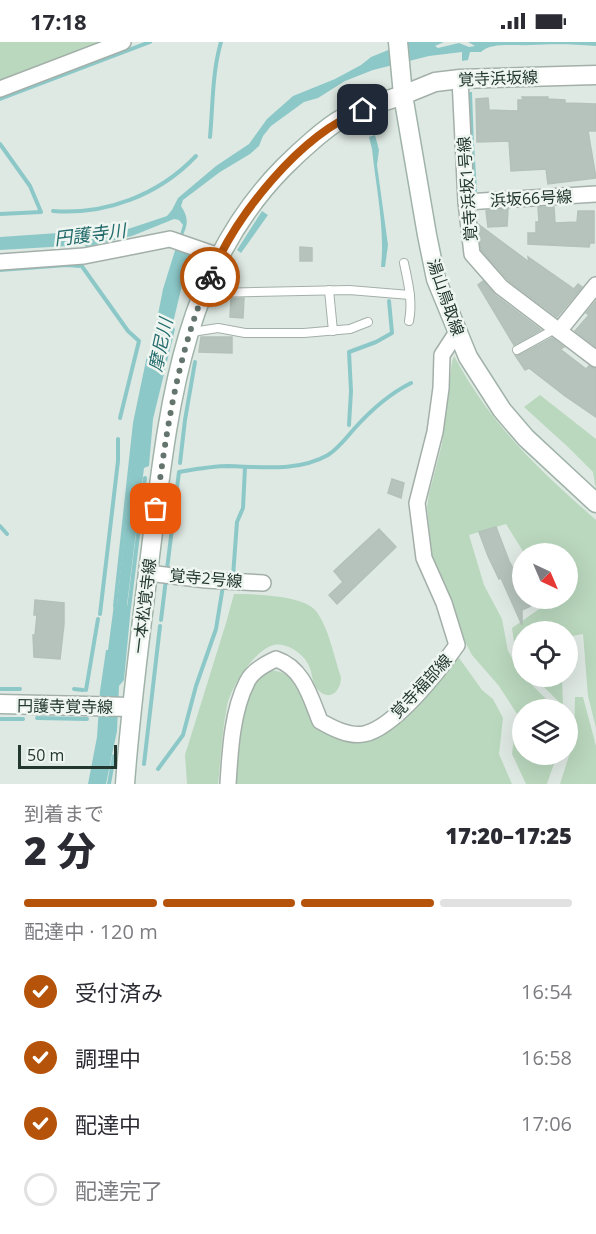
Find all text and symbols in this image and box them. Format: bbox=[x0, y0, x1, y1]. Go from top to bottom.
text: 17:18 bbox=[30, 6, 87, 36]
street label: 覚寺浜坂線 bbox=[458, 66, 538, 90]
pin bbox=[337, 84, 388, 135]
icon: home bbox=[346, 93, 379, 126]
street label: 覚寺浜坂1号線 bbox=[452, 136, 482, 242]
street label: 浜坂66号線 bbox=[489, 185, 573, 211]
water label: 円護寺川 bbox=[53, 217, 129, 250]
courier bbox=[180, 247, 240, 307]
street label: 湯山鳥取線 bbox=[423, 256, 469, 338]
icon: bike bbox=[194, 261, 227, 294]
water label: 摩尼川 bbox=[143, 314, 178, 374]
pin bbox=[130, 483, 181, 534]
icon: bag bbox=[139, 492, 172, 525]
north arrow bbox=[512, 543, 578, 609]
map controls bbox=[512, 543, 578, 765]
street label: 一本松覚寺線 bbox=[127, 557, 161, 655]
street label: 覚寺2号線 bbox=[169, 564, 243, 592]
button: locate bbox=[512, 621, 578, 687]
street label: 覚寺福部線 bbox=[386, 649, 456, 723]
street label: 円護寺覚寺線 bbox=[17, 694, 113, 718]
button: layers bbox=[512, 699, 578, 765]
scale bar bbox=[18, 742, 117, 770]
text: 50 m bbox=[27, 744, 64, 766]
text: 到着まで bbox=[24, 800, 104, 827]
text: 17:20–17:25 bbox=[445, 820, 572, 850]
text: 2 分 bbox=[24, 823, 96, 876]
text: 配達中 · 120 m bbox=[24, 918, 158, 945]
icon: check bbox=[24, 975, 57, 1008]
text: 受付済み bbox=[75, 977, 163, 1007]
text: 16:54 bbox=[521, 978, 572, 1005]
icon: check bbox=[24, 1041, 57, 1074]
text: 調理中 bbox=[75, 1043, 141, 1073]
text: 16:58 bbox=[521, 1044, 572, 1071]
icon: check bbox=[24, 1107, 57, 1140]
text: 配達中 bbox=[75, 1109, 141, 1139]
text: 17:06 bbox=[521, 1110, 572, 1137]
text: 配達完了 bbox=[75, 1175, 163, 1205]

